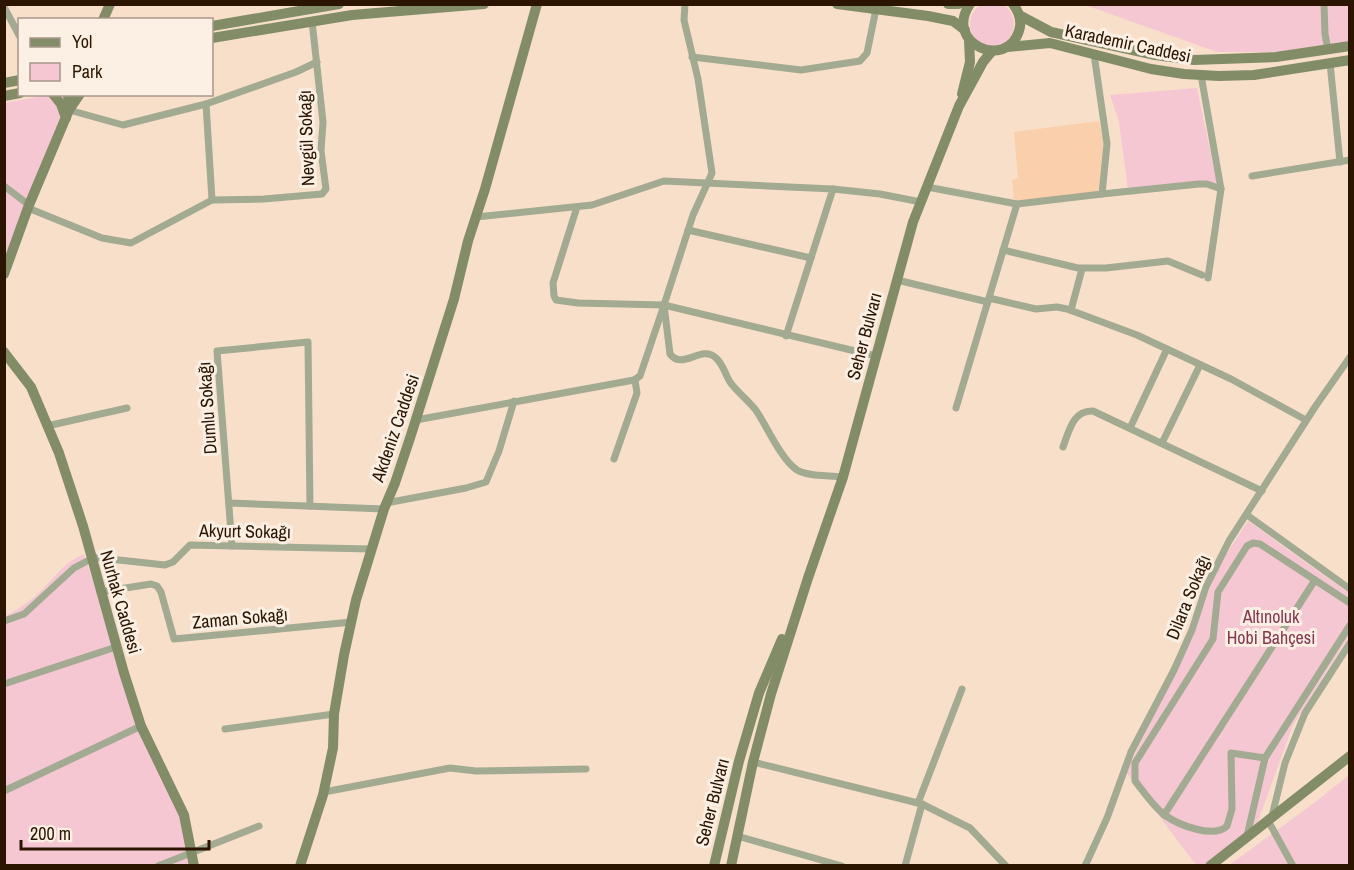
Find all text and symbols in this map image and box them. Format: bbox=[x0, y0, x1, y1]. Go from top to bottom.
street label: Karademir Caddesi bbox=[1063, 17, 1193, 69]
legend bbox=[18, 18, 213, 96]
text: Yol bbox=[72, 29, 92, 54]
text: Park bbox=[72, 59, 103, 84]
street label: Nevgül Sokağı bbox=[292, 90, 320, 186]
street label: Seher Bulvarı bbox=[840, 290, 888, 382]
street label: Dumlu Sokağı bbox=[191, 361, 223, 455]
street label: Akdeniz Caddesi bbox=[365, 371, 425, 486]
street label: Akyurt Sokağı bbox=[198, 518, 291, 544]
street label: Nurhak Caddesi bbox=[94, 547, 148, 657]
street label: Dilara Sokağı bbox=[1160, 551, 1216, 643]
street label: Zaman Sokağı bbox=[191, 601, 289, 635]
park label: Altınoluk Hobi Bahçesi bbox=[1227, 604, 1315, 650]
street label: Seher Bulvarı bbox=[689, 756, 735, 848]
scale bar bbox=[21, 813, 208, 851]
text: 200 m bbox=[30, 821, 71, 846]

